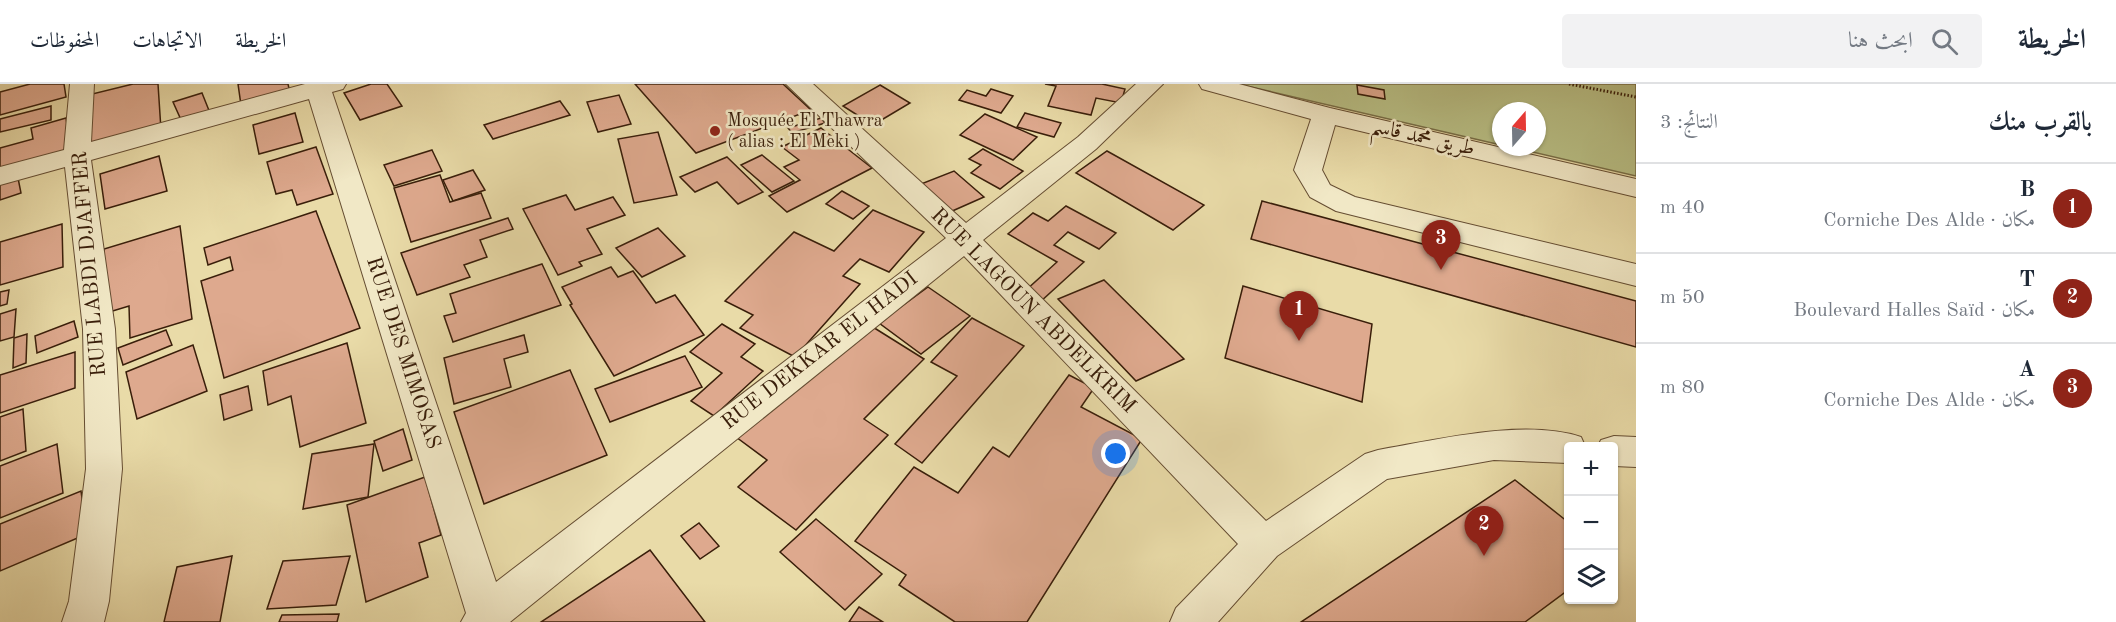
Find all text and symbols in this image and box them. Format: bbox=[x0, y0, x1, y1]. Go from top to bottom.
search box bbox=[1562, 14, 1982, 68]
icon: search bbox=[1928, 25, 1961, 58]
text: الخريطة bbox=[2018, 27, 2086, 55]
text: ابحث هنا bbox=[1848, 30, 1913, 52]
text: المحفوظات bbox=[30, 31, 99, 52]
text: الاتجاهات bbox=[132, 31, 202, 52]
text: الخريطة bbox=[235, 31, 286, 52]
north arrow bbox=[1492, 102, 1546, 156]
text: بالقرب منك bbox=[1989, 110, 2092, 136]
place label: Mosquée El Thawra ( alias : El Meki ) bbox=[727, 112, 883, 151]
text: النتائج: 3 bbox=[1660, 113, 1718, 133]
street label: طريق محمد قاسم bbox=[1367, 116, 1477, 169]
marker: Mosquée El Thawra ( alias : El Meki ) bbox=[708, 124, 722, 138]
street label: RUE LABDI DJAFFER bbox=[70, 150, 110, 378]
text: B bbox=[2019, 179, 2035, 201]
text: 40 m bbox=[1660, 198, 1705, 218]
text: 1 bbox=[2067, 198, 2078, 218]
street label: RUE LAGOUN ABDELKRIM bbox=[927, 205, 1139, 417]
text: مكان · Corniche Des Alde bbox=[1823, 211, 2035, 231]
pin: 3 bbox=[1422, 220, 1460, 270]
street label: RUE DES MIMOSAS bbox=[362, 254, 444, 452]
street label: RUE DEKKAR EL HADI bbox=[718, 268, 922, 434]
text: T bbox=[2019, 269, 2035, 291]
text: 50 m bbox=[1660, 288, 1705, 308]
text: 2 bbox=[2067, 288, 2078, 308]
pin: 1 bbox=[1280, 292, 1318, 341]
text: مكان · Boulevard Halles Saïd bbox=[1793, 301, 2035, 321]
text: A bbox=[2018, 359, 2035, 381]
text: 80 m bbox=[1660, 378, 1705, 398]
text: 3 bbox=[2067, 378, 2078, 398]
text: مكان · Corniche Des Alde bbox=[1823, 391, 2035, 411]
your location bbox=[1101, 439, 1130, 468]
map controls bbox=[1564, 442, 1618, 604]
button: + bbox=[1564, 442, 1618, 496]
button: − bbox=[1564, 496, 1618, 550]
pin: 2 bbox=[1464, 506, 1504, 556]
button: layers bbox=[1564, 550, 1618, 604]

